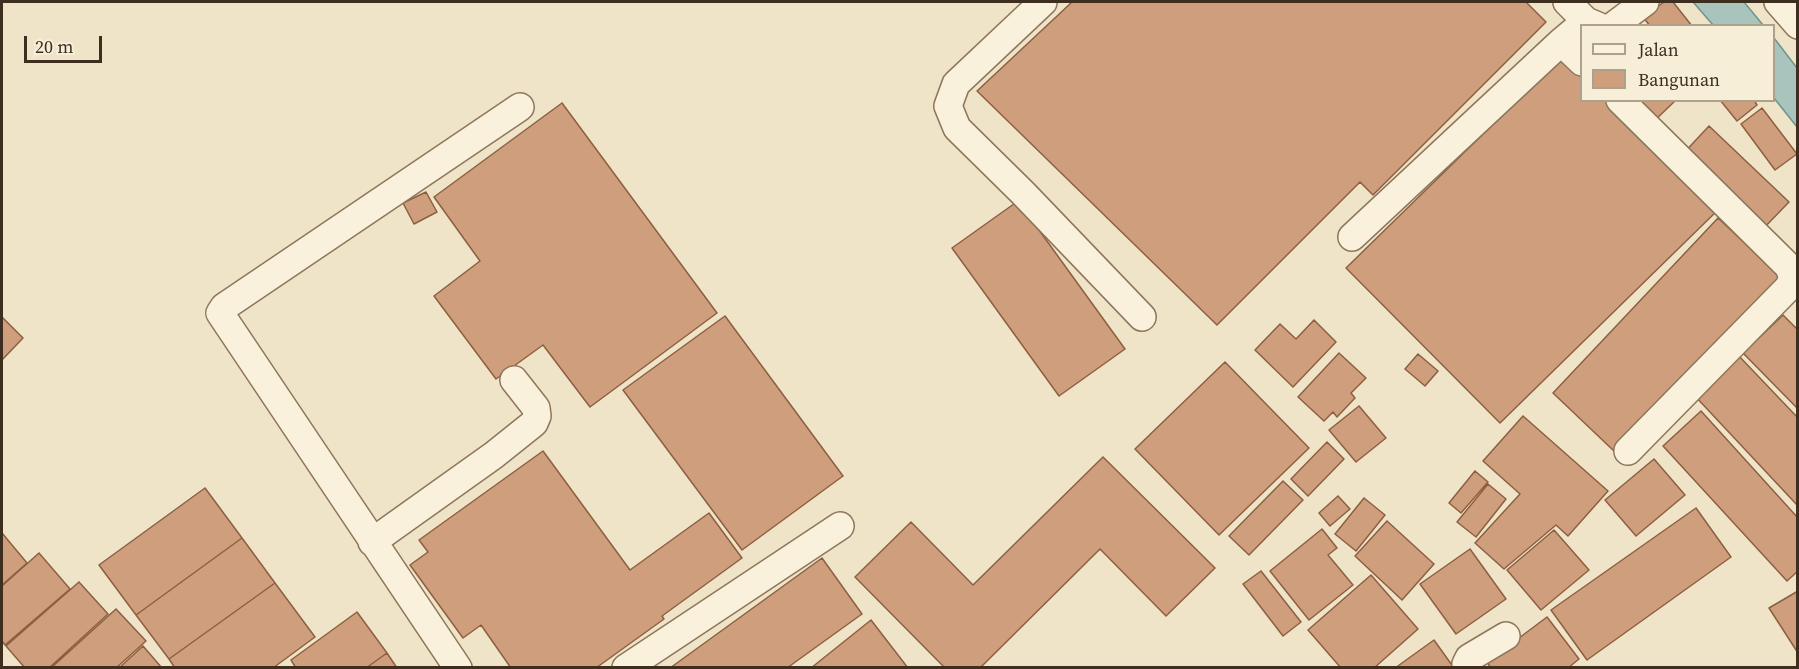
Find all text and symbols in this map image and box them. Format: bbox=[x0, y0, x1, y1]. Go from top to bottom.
scale bar bbox=[27, 24, 105, 62]
legend bbox=[1580, 24, 1775, 102]
text: 20 m bbox=[35, 34, 73, 59]
text: Jalan bbox=[1638, 37, 1679, 62]
text: Bangunan bbox=[1638, 67, 1720, 92]

